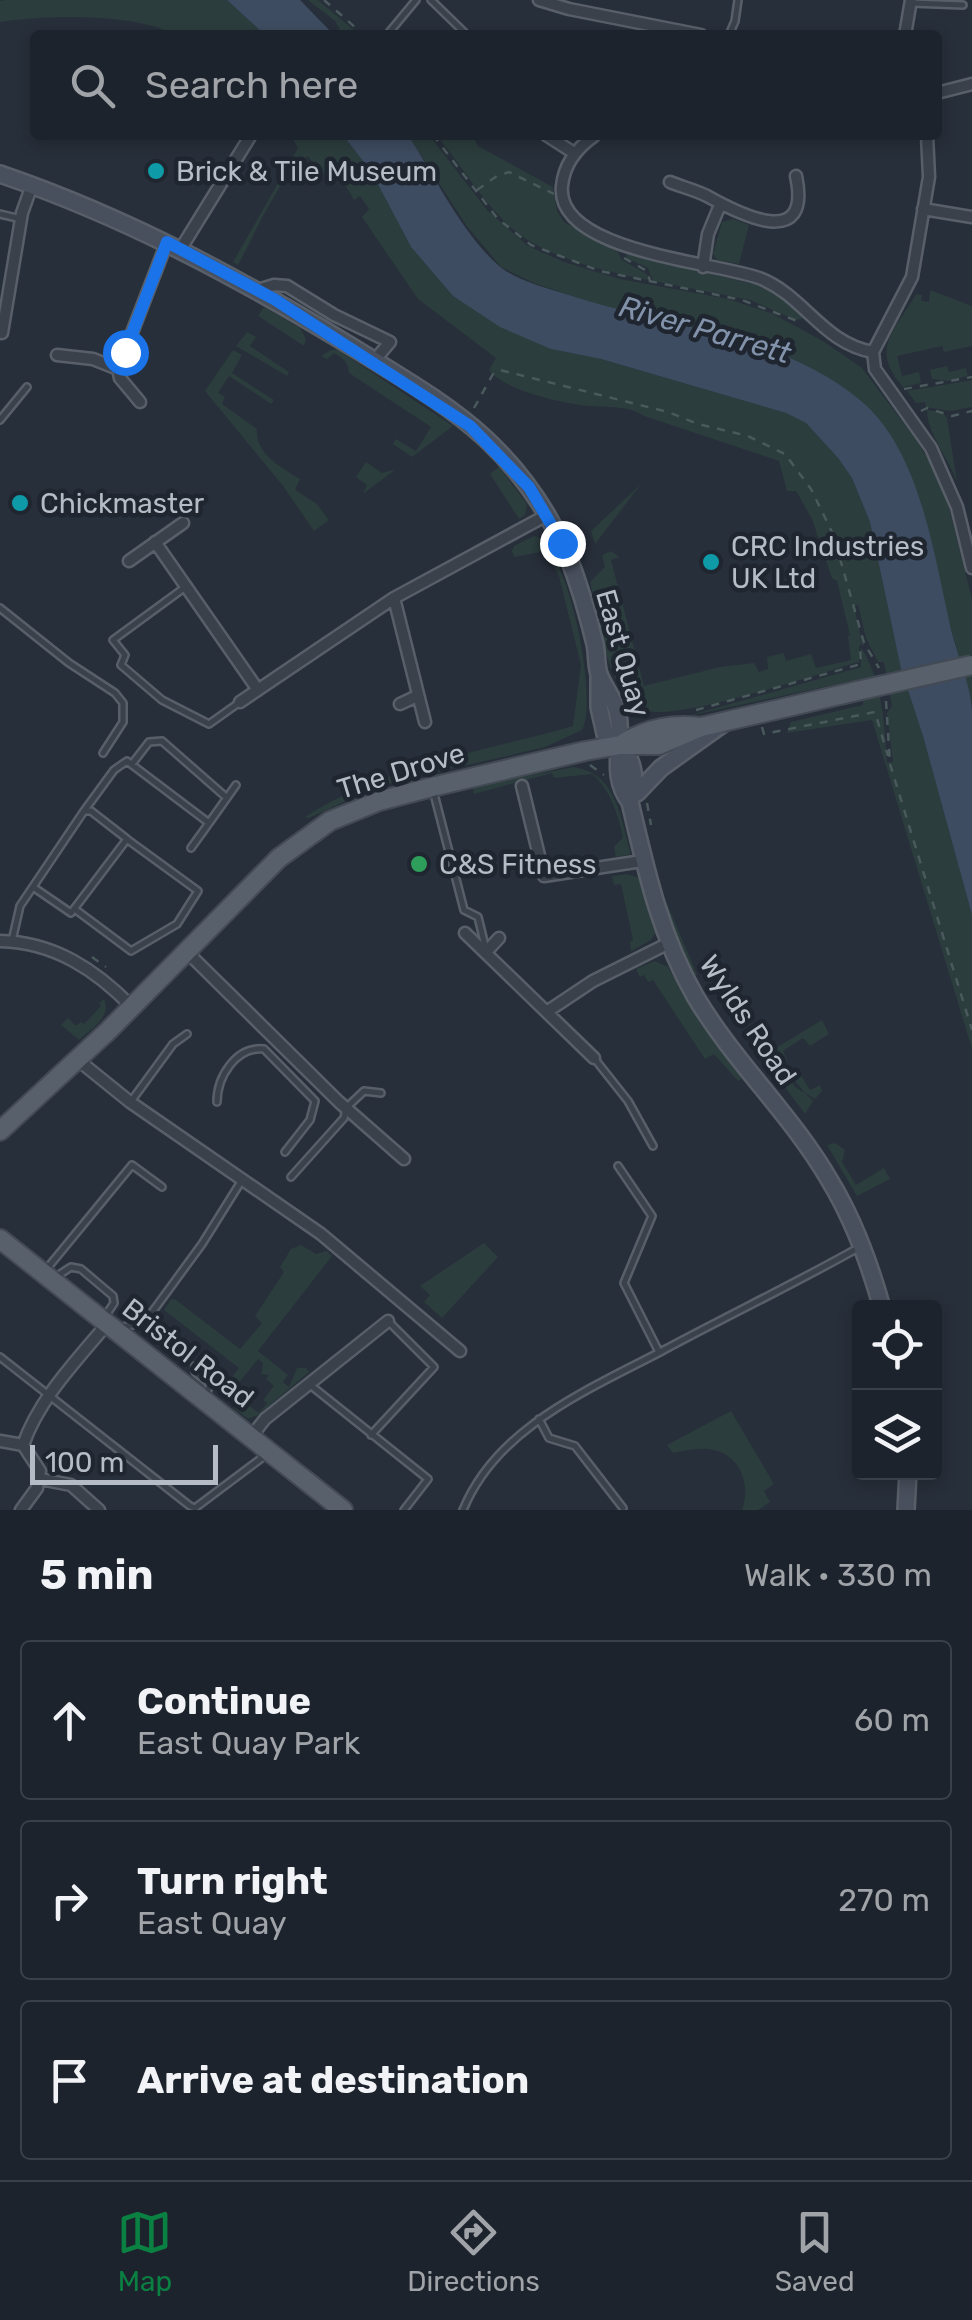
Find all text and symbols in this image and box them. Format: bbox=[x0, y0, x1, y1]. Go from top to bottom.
search box bbox=[30, 30, 942, 140]
icon: search bbox=[65, 58, 120, 113]
text: Search here bbox=[145, 62, 358, 108]
place label: Brick & Tile Museum bbox=[176, 155, 437, 188]
marker: Brick & Tile Museum bbox=[145, 160, 167, 182]
water label: River Parrett bbox=[615, 288, 796, 372]
route start bbox=[103, 330, 149, 376]
place label: Chickmaster bbox=[40, 487, 205, 520]
marker: Chickmaster bbox=[9, 492, 31, 514]
route end bbox=[540, 521, 586, 567]
place label: CRC Industries UK Ltd bbox=[731, 530, 924, 595]
marker: CRC Industries UK Ltd bbox=[700, 551, 722, 573]
street label: East Quay bbox=[589, 586, 657, 720]
street label: The Drove bbox=[333, 736, 469, 806]
place label: C&S Fitness bbox=[439, 848, 597, 881]
marker: C&S Fitness bbox=[408, 853, 430, 875]
street label: Wylds Road bbox=[693, 949, 803, 1091]
street label: Bristol Road bbox=[116, 1292, 260, 1414]
map controls bbox=[852, 1300, 942, 1480]
button: locate bbox=[852, 1300, 942, 1390]
button: layers bbox=[852, 1390, 942, 1480]
scale bar bbox=[30, 1440, 218, 1484]
text: 100 m bbox=[45, 1446, 124, 1479]
text: 5 min bbox=[40, 1550, 154, 1600]
text: Walk · 330 m bbox=[744, 1556, 932, 1594]
text: Continue bbox=[137, 1678, 311, 1724]
icon: ahead bbox=[42, 1693, 97, 1748]
text: 60 m bbox=[854, 1701, 930, 1739]
text: East Quay Park bbox=[137, 1724, 360, 1762]
text: Turn right bbox=[137, 1858, 328, 1904]
icon: right bbox=[42, 1873, 97, 1928]
text: 270 m bbox=[838, 1881, 930, 1919]
text: East Quay bbox=[137, 1904, 287, 1942]
icon: arrive bbox=[42, 2053, 97, 2108]
text: Arrive at destination bbox=[137, 2057, 529, 2103]
tab: Map bbox=[117, 2205, 172, 2298]
tab: Directions bbox=[407, 2205, 540, 2298]
tab: Saved bbox=[775, 2205, 855, 2298]

